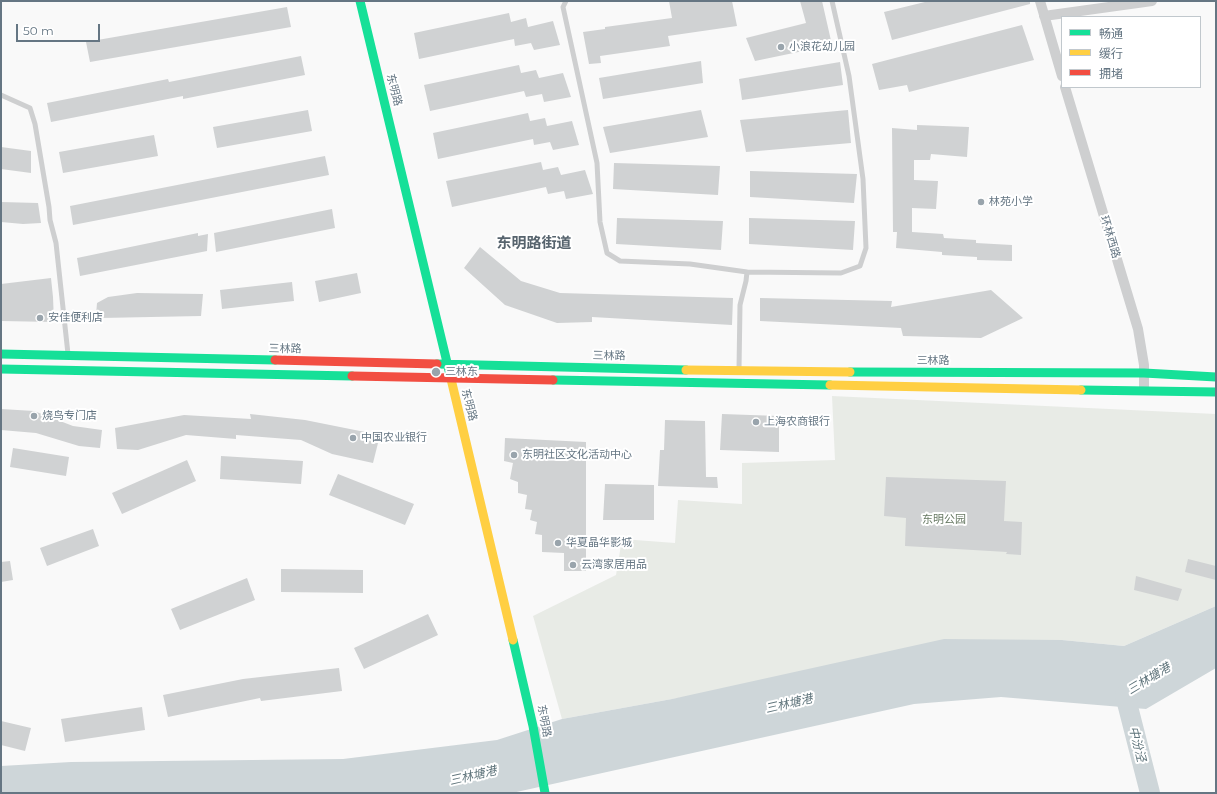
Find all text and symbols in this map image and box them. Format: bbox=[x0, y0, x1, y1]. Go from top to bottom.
scale bar bbox=[18, 16, 102, 42]
legend bbox=[1061, 16, 1201, 88]
text: 50 m bbox=[23, 23, 54, 38]
text: 畅通 bbox=[1099, 26, 1123, 41]
place label: 小浪花幼儿园 bbox=[789, 40, 855, 54]
marker: 小浪花幼儿园 bbox=[776, 42, 786, 52]
text: 缓行 bbox=[1099, 46, 1123, 61]
text: 拥堵 bbox=[1099, 66, 1123, 81]
street label: 东明路 bbox=[384, 72, 404, 108]
place label: 林苑小学 bbox=[989, 195, 1033, 209]
marker: 林苑小学 bbox=[976, 197, 986, 207]
street label: 环林西路 bbox=[1097, 214, 1123, 260]
district label: 东明路街道 bbox=[497, 235, 571, 253]
place label: 安佳便利店 bbox=[48, 311, 103, 325]
marker: 安佳便利店 bbox=[35, 313, 45, 323]
street label: 三林路 bbox=[268, 342, 302, 356]
street label: 三林路 bbox=[592, 349, 626, 363]
street label: 三林路 bbox=[917, 354, 949, 368]
place label: 三林东 bbox=[445, 365, 478, 379]
marker: 三林东 bbox=[430, 366, 442, 378]
street label: 东明路 bbox=[459, 387, 479, 423]
place label: 烧鸟专门店 bbox=[42, 409, 97, 423]
marker: 烧鸟专门店 bbox=[29, 411, 39, 421]
place label: 上海农商银行 bbox=[764, 415, 830, 429]
marker: 上海农商银行 bbox=[751, 417, 761, 427]
place label: 中国农业银行 bbox=[361, 431, 427, 445]
marker: 中国农业银行 bbox=[348, 433, 358, 443]
place label: 东明社区文化活动中心 bbox=[522, 448, 632, 462]
marker: 东明社区文化活动中心 bbox=[509, 450, 519, 460]
park label: 东明公园 bbox=[922, 513, 966, 527]
place label: 华夏晶华影城 bbox=[566, 536, 632, 550]
marker: 华夏晶华影城 bbox=[553, 538, 563, 548]
place label: 云湾家居用品 bbox=[581, 558, 647, 572]
marker: 云湾家居用品 bbox=[568, 560, 578, 570]
water label: 三林塘港 bbox=[1125, 660, 1173, 698]
water label: 三林塘港 bbox=[764, 692, 814, 716]
street label: 东明路 bbox=[534, 704, 554, 738]
water label: 中汾泾 bbox=[1126, 725, 1148, 763]
water label: 三林塘港 bbox=[448, 764, 498, 788]

